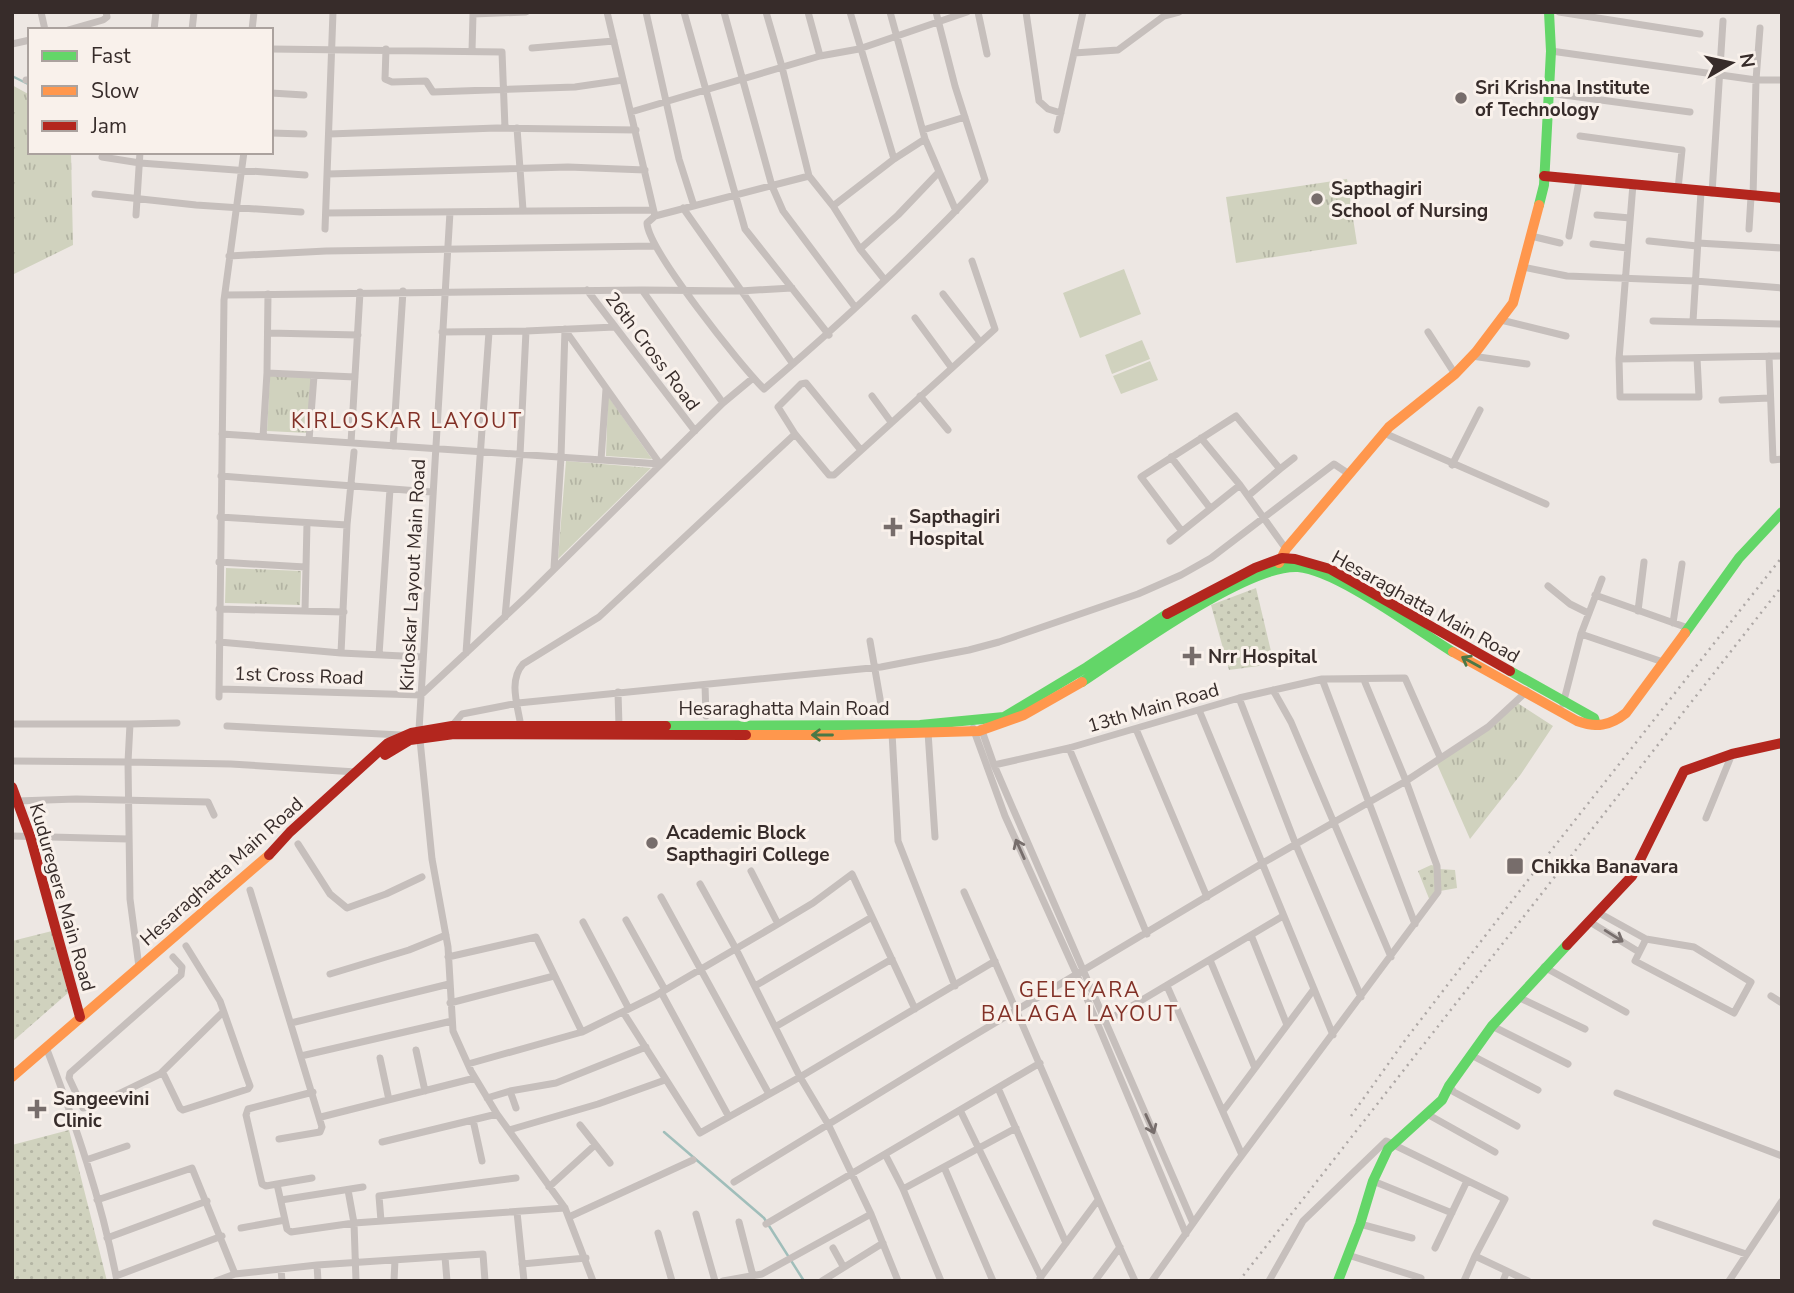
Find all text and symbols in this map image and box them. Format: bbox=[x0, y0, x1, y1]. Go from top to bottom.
legend bbox=[28, 28, 273, 154]
north arrow bbox=[1696, 28, 1766, 98]
text: Fast bbox=[91, 42, 131, 70]
text: N bbox=[1733, 51, 1761, 70]
place label: Sri Krishna Institute of Technology bbox=[1475, 75, 1650, 123]
text: Slow bbox=[91, 77, 140, 105]
marker: Sri Krishna Institute of Technology bbox=[1453, 90, 1469, 106]
text: Jam bbox=[90, 112, 127, 140]
place label: Sapthagiri School of Nursing bbox=[1331, 176, 1488, 224]
marker: Sapthagiri School of Nursing bbox=[1309, 191, 1325, 207]
street label: 26th Cross Road bbox=[599, 287, 705, 416]
district label: KIRLOSKAR LAYOUT bbox=[291, 407, 523, 435]
street label: Kirloskar Layout Main Road bbox=[394, 458, 432, 692]
place label: Sapthagiri Hospital bbox=[909, 504, 1000, 552]
marker: Sapthagiri Hospital bbox=[883, 517, 903, 537]
street label: Hesaraghatta Main Road bbox=[1327, 544, 1524, 669]
place label: Nrr Hospital bbox=[1208, 644, 1317, 670]
marker: Nrr Hospital bbox=[1182, 646, 1202, 666]
one-way arrow bbox=[1462, 655, 1482, 669]
street label: 1st Cross Road bbox=[234, 661, 364, 691]
street label: 13th Main Road bbox=[1084, 677, 1222, 739]
street label: Hesaraghatta Main Road bbox=[678, 696, 890, 722]
one-way arrow bbox=[811, 728, 834, 742]
street label: Hesaraghatta Main Road bbox=[135, 791, 309, 952]
street label: Kuduregere Main Road bbox=[23, 800, 101, 994]
place label: Academic Block Sapthagiri College bbox=[666, 820, 830, 868]
marker: Academic Block Sapthagiri College bbox=[644, 835, 660, 851]
one-way arrow bbox=[1013, 839, 1026, 860]
place label: Chikka Banavara bbox=[1531, 854, 1679, 880]
marker: Chikka Banavara bbox=[1505, 856, 1525, 876]
one-way arrow bbox=[1604, 930, 1624, 944]
district label: GELEYARA BALAGA LAYOUT bbox=[981, 976, 1179, 1028]
place label: Sangeevini Clinic bbox=[53, 1086, 149, 1134]
marker: Sangeevini Clinic bbox=[27, 1099, 47, 1119]
one-way arrow bbox=[1144, 1113, 1157, 1135]

